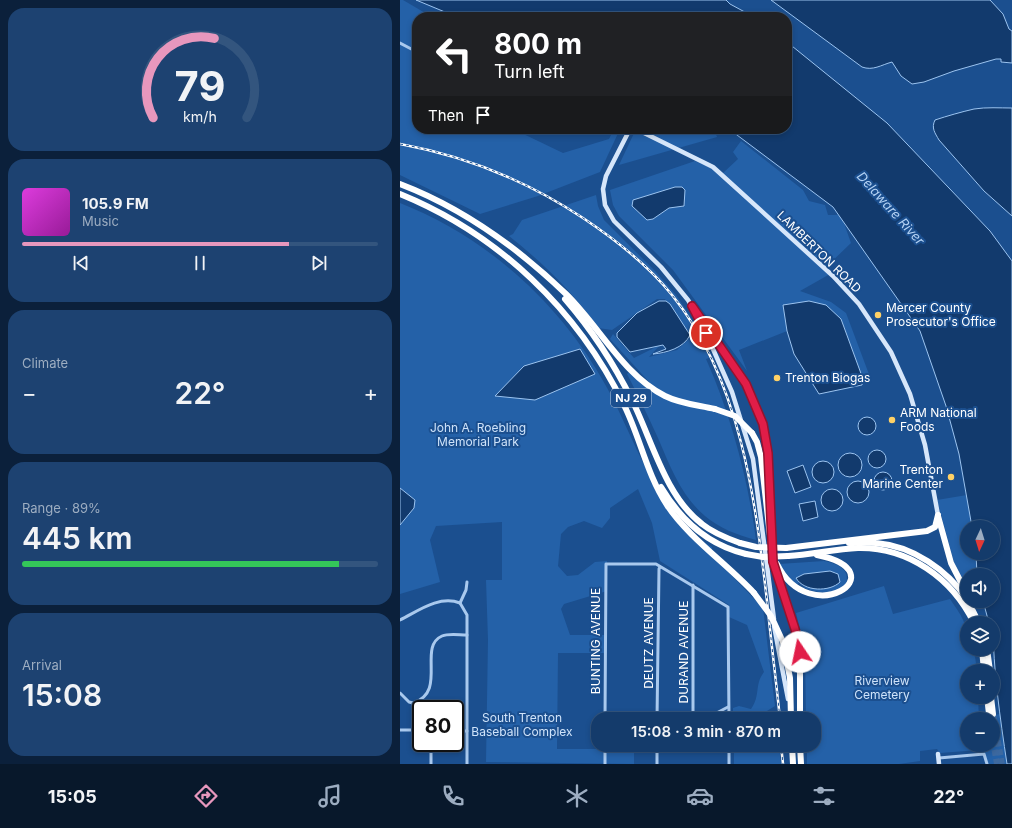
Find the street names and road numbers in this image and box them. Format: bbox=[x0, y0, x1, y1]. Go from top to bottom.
street label: LAMBERTON ROAD bbox=[774, 208, 865, 296]
road number: NJ 29 bbox=[611, 389, 651, 407]
street label: BUNTING AVENUE bbox=[588, 588, 603, 694]
street label: DEUTZ AVENUE bbox=[641, 597, 656, 689]
street label: DURAND AVENUE bbox=[676, 601, 691, 703]

